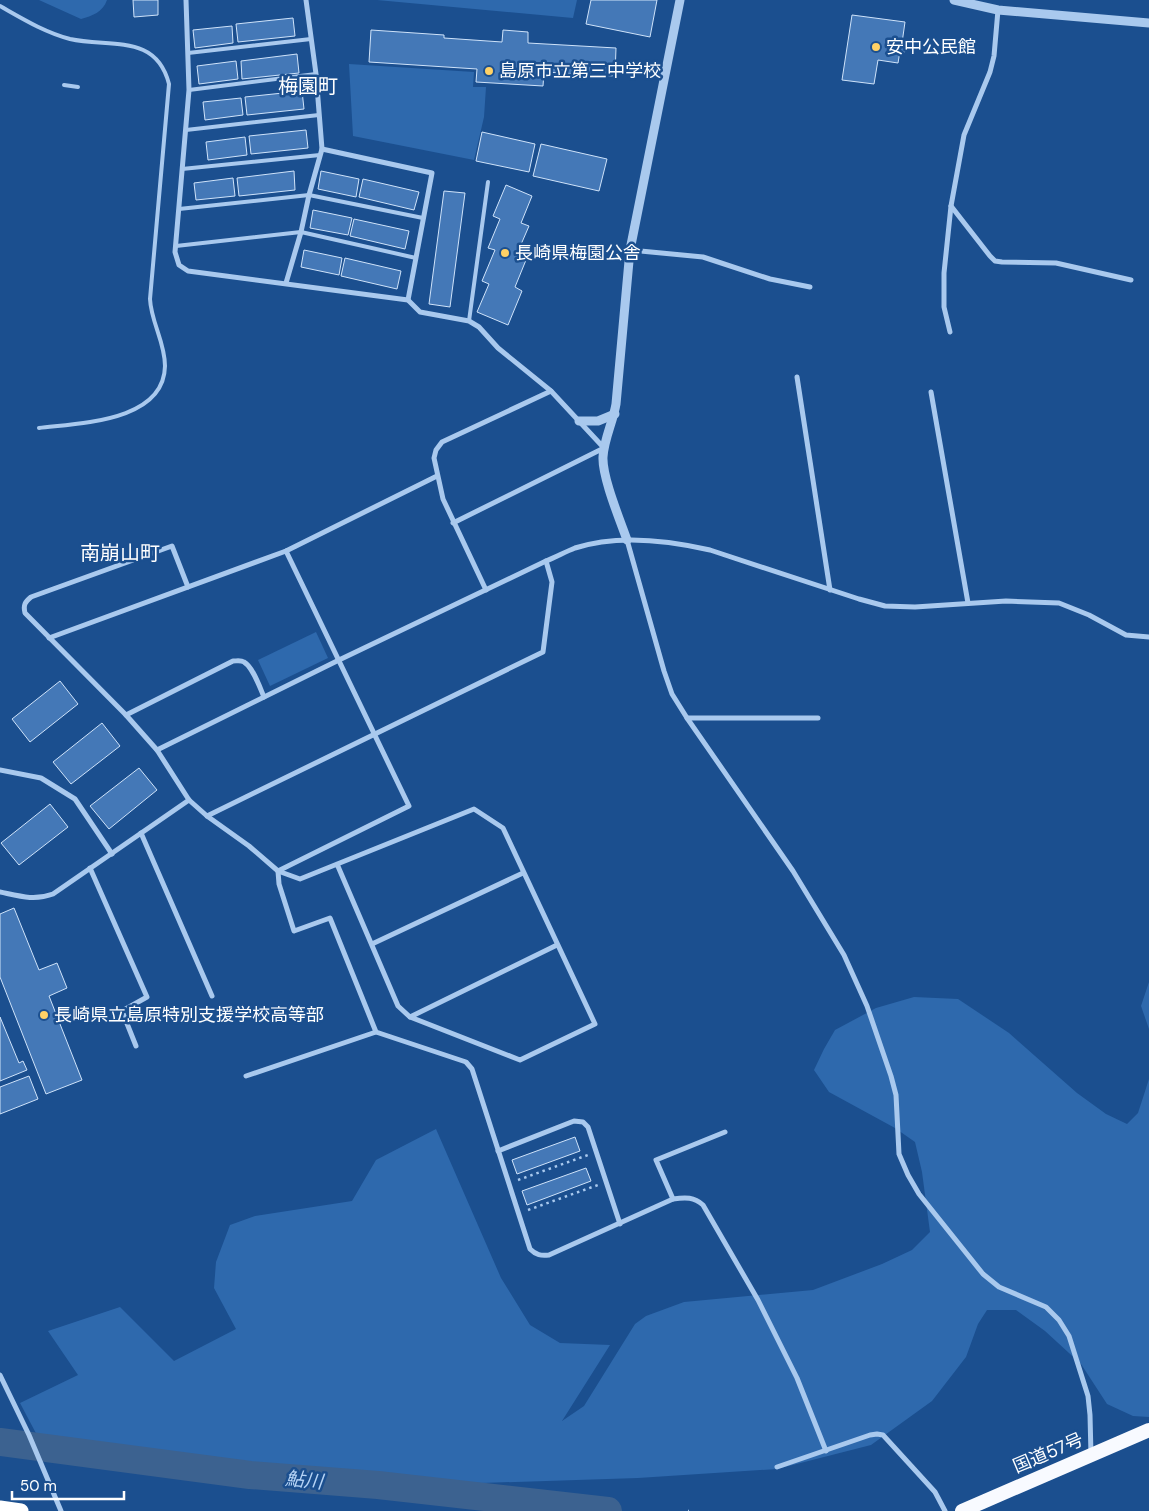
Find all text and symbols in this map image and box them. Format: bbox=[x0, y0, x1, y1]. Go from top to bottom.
place label: 安中公民館 bbox=[886, 35, 976, 59]
marker: 安中公民館 bbox=[870, 41, 882, 53]
place label: 島原市立第三中学校 bbox=[499, 59, 661, 83]
marker: 島原市立第三中学校 bbox=[483, 65, 495, 77]
district label: 梅園町 bbox=[278, 73, 338, 99]
place label: 長崎県梅園公舎 bbox=[515, 241, 641, 265]
marker: 長崎県梅園公舎 bbox=[499, 247, 511, 259]
district label: 南崩山町 bbox=[80, 540, 160, 566]
place label: 長崎県立島原特別支援学校高等部 bbox=[54, 1003, 324, 1027]
marker: 長崎県立島原特別支援学校高等部 bbox=[38, 1009, 50, 1021]
street label: 国道57号 bbox=[1009, 1427, 1087, 1479]
water label: 鮎川 bbox=[284, 1466, 326, 1495]
scale bar bbox=[12, 1468, 125, 1500]
text: 50 m bbox=[20, 1476, 57, 1496]

